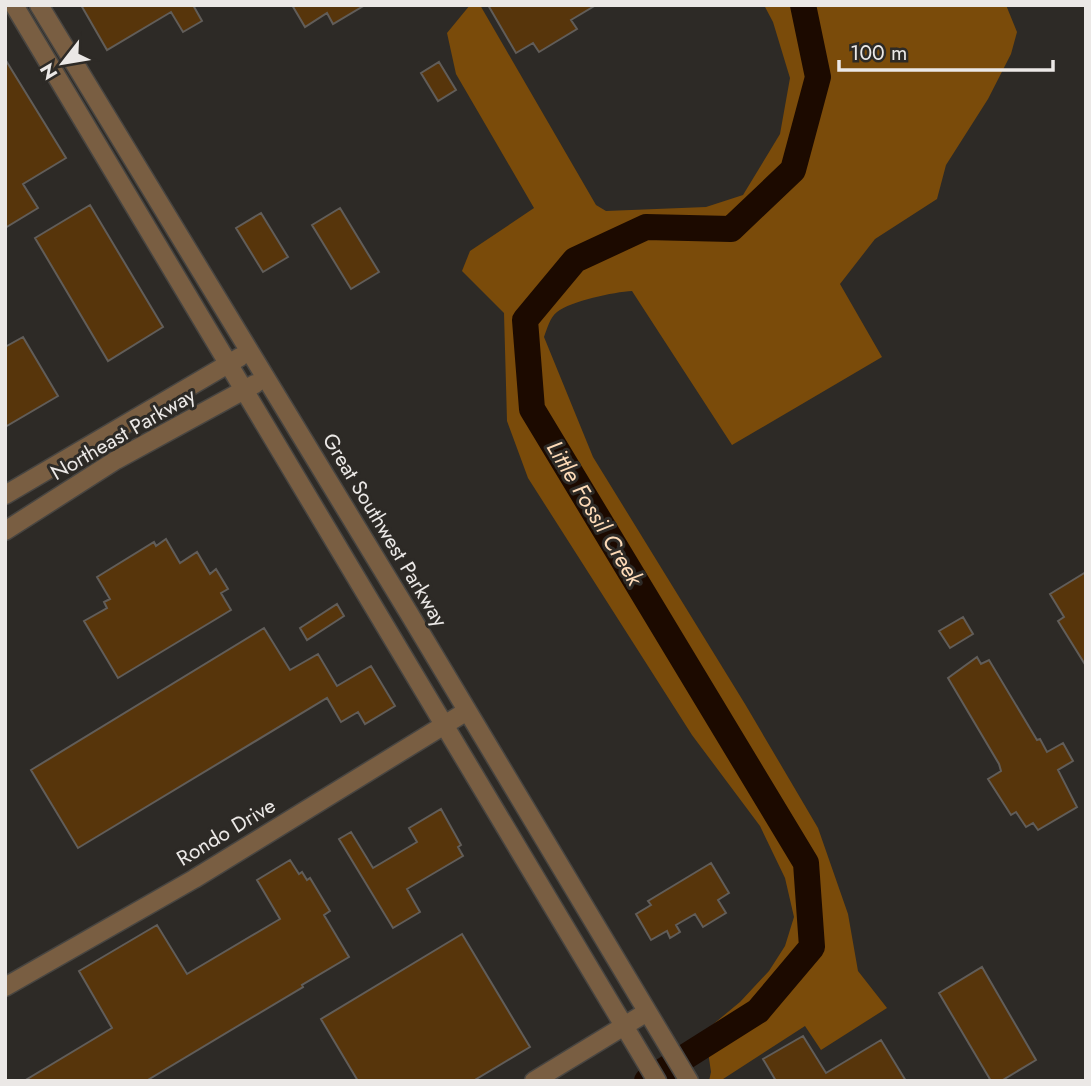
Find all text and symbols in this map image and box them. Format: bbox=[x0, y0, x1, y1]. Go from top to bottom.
north arrow bbox=[28, 28, 98, 98]
scale bar bbox=[839, 28, 1052, 72]
text: 100 m bbox=[850, 38, 907, 68]
text: N bbox=[33, 58, 64, 85]
street label: Northeast Parkway bbox=[45, 380, 202, 488]
street label: Great Southwest Parkway bbox=[315, 427, 455, 633]
water label: Little Fossil Creek bbox=[538, 434, 652, 593]
street label: Rondo Drive bbox=[171, 791, 281, 873]

